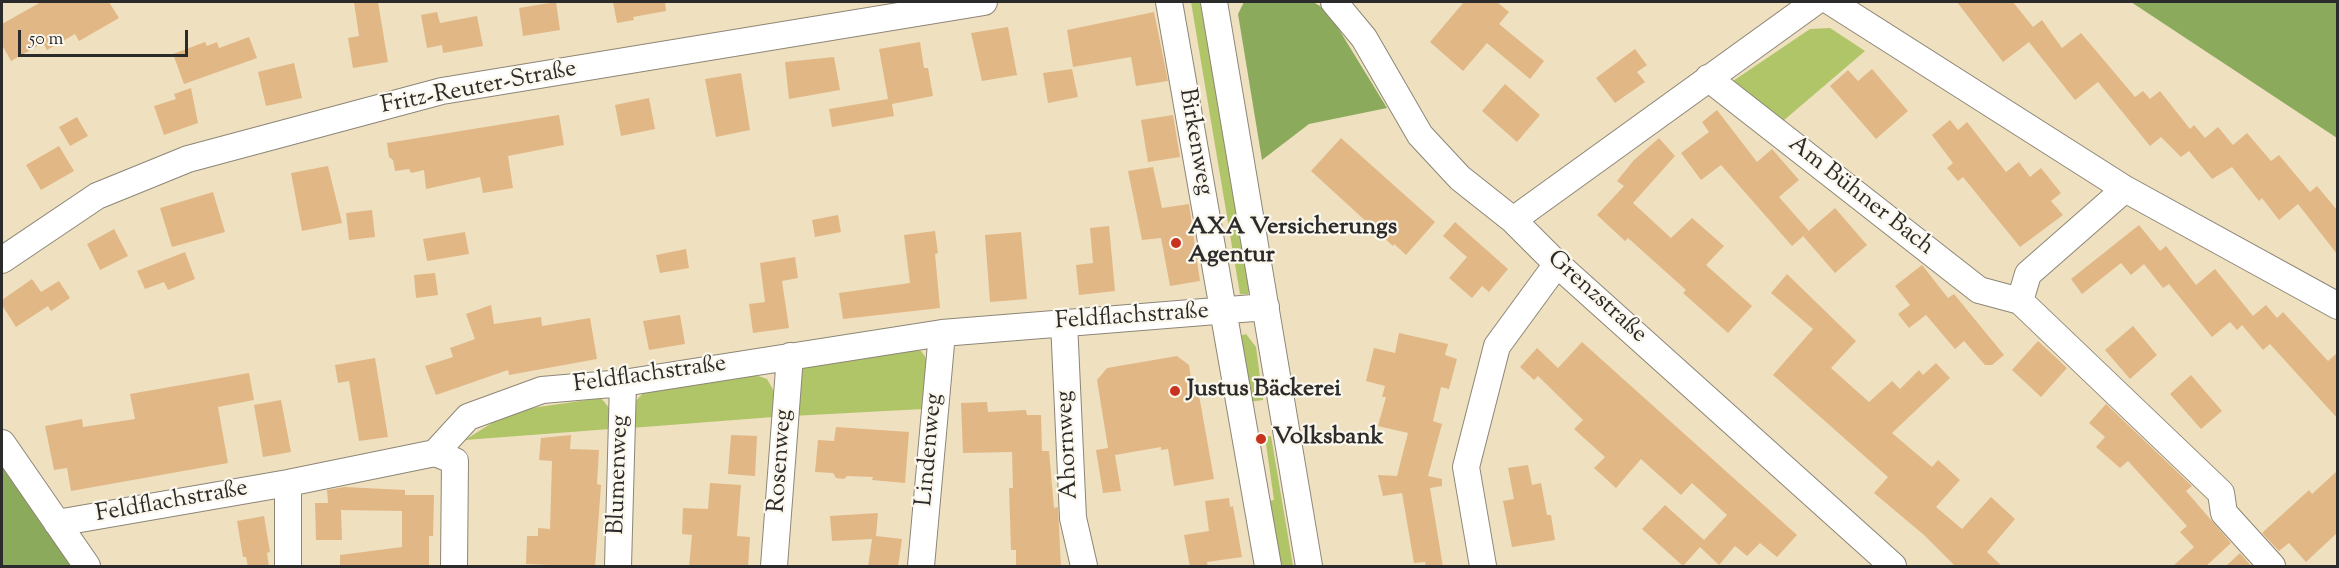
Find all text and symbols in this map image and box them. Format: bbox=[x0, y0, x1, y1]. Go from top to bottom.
scale bar bbox=[21, 18, 190, 56]
text: 50 m bbox=[29, 27, 63, 53]
street label: Fritz-Reuter-Straße bbox=[379, 56, 579, 122]
street label: Birkenweg bbox=[1170, 86, 1218, 198]
street label: Am Bühner Bach bbox=[1781, 131, 1939, 263]
place label: AXA Versicherungs Agentur bbox=[1188, 215, 1397, 271]
marker: AXA Versicherungs Agentur bbox=[1169, 236, 1183, 250]
street label: Grenzstraße bbox=[1540, 246, 1652, 350]
street label: Feldflachstraße bbox=[1054, 298, 1210, 338]
street label: Feldflachstraße bbox=[572, 351, 728, 401]
place label: Justus Bäckerei bbox=[1187, 377, 1341, 405]
marker: Justus Bäckerei bbox=[1168, 384, 1182, 398]
street label: Ahornweg bbox=[1052, 390, 1086, 500]
street label: Lindenweg bbox=[912, 392, 950, 508]
street label: Rosenweg bbox=[764, 408, 800, 514]
street label: Blumenweg bbox=[604, 415, 636, 535]
place label: Volksbank bbox=[1273, 425, 1384, 453]
marker: Volksbank bbox=[1254, 432, 1268, 446]
street label: Feldflachstraße bbox=[94, 475, 250, 531]

